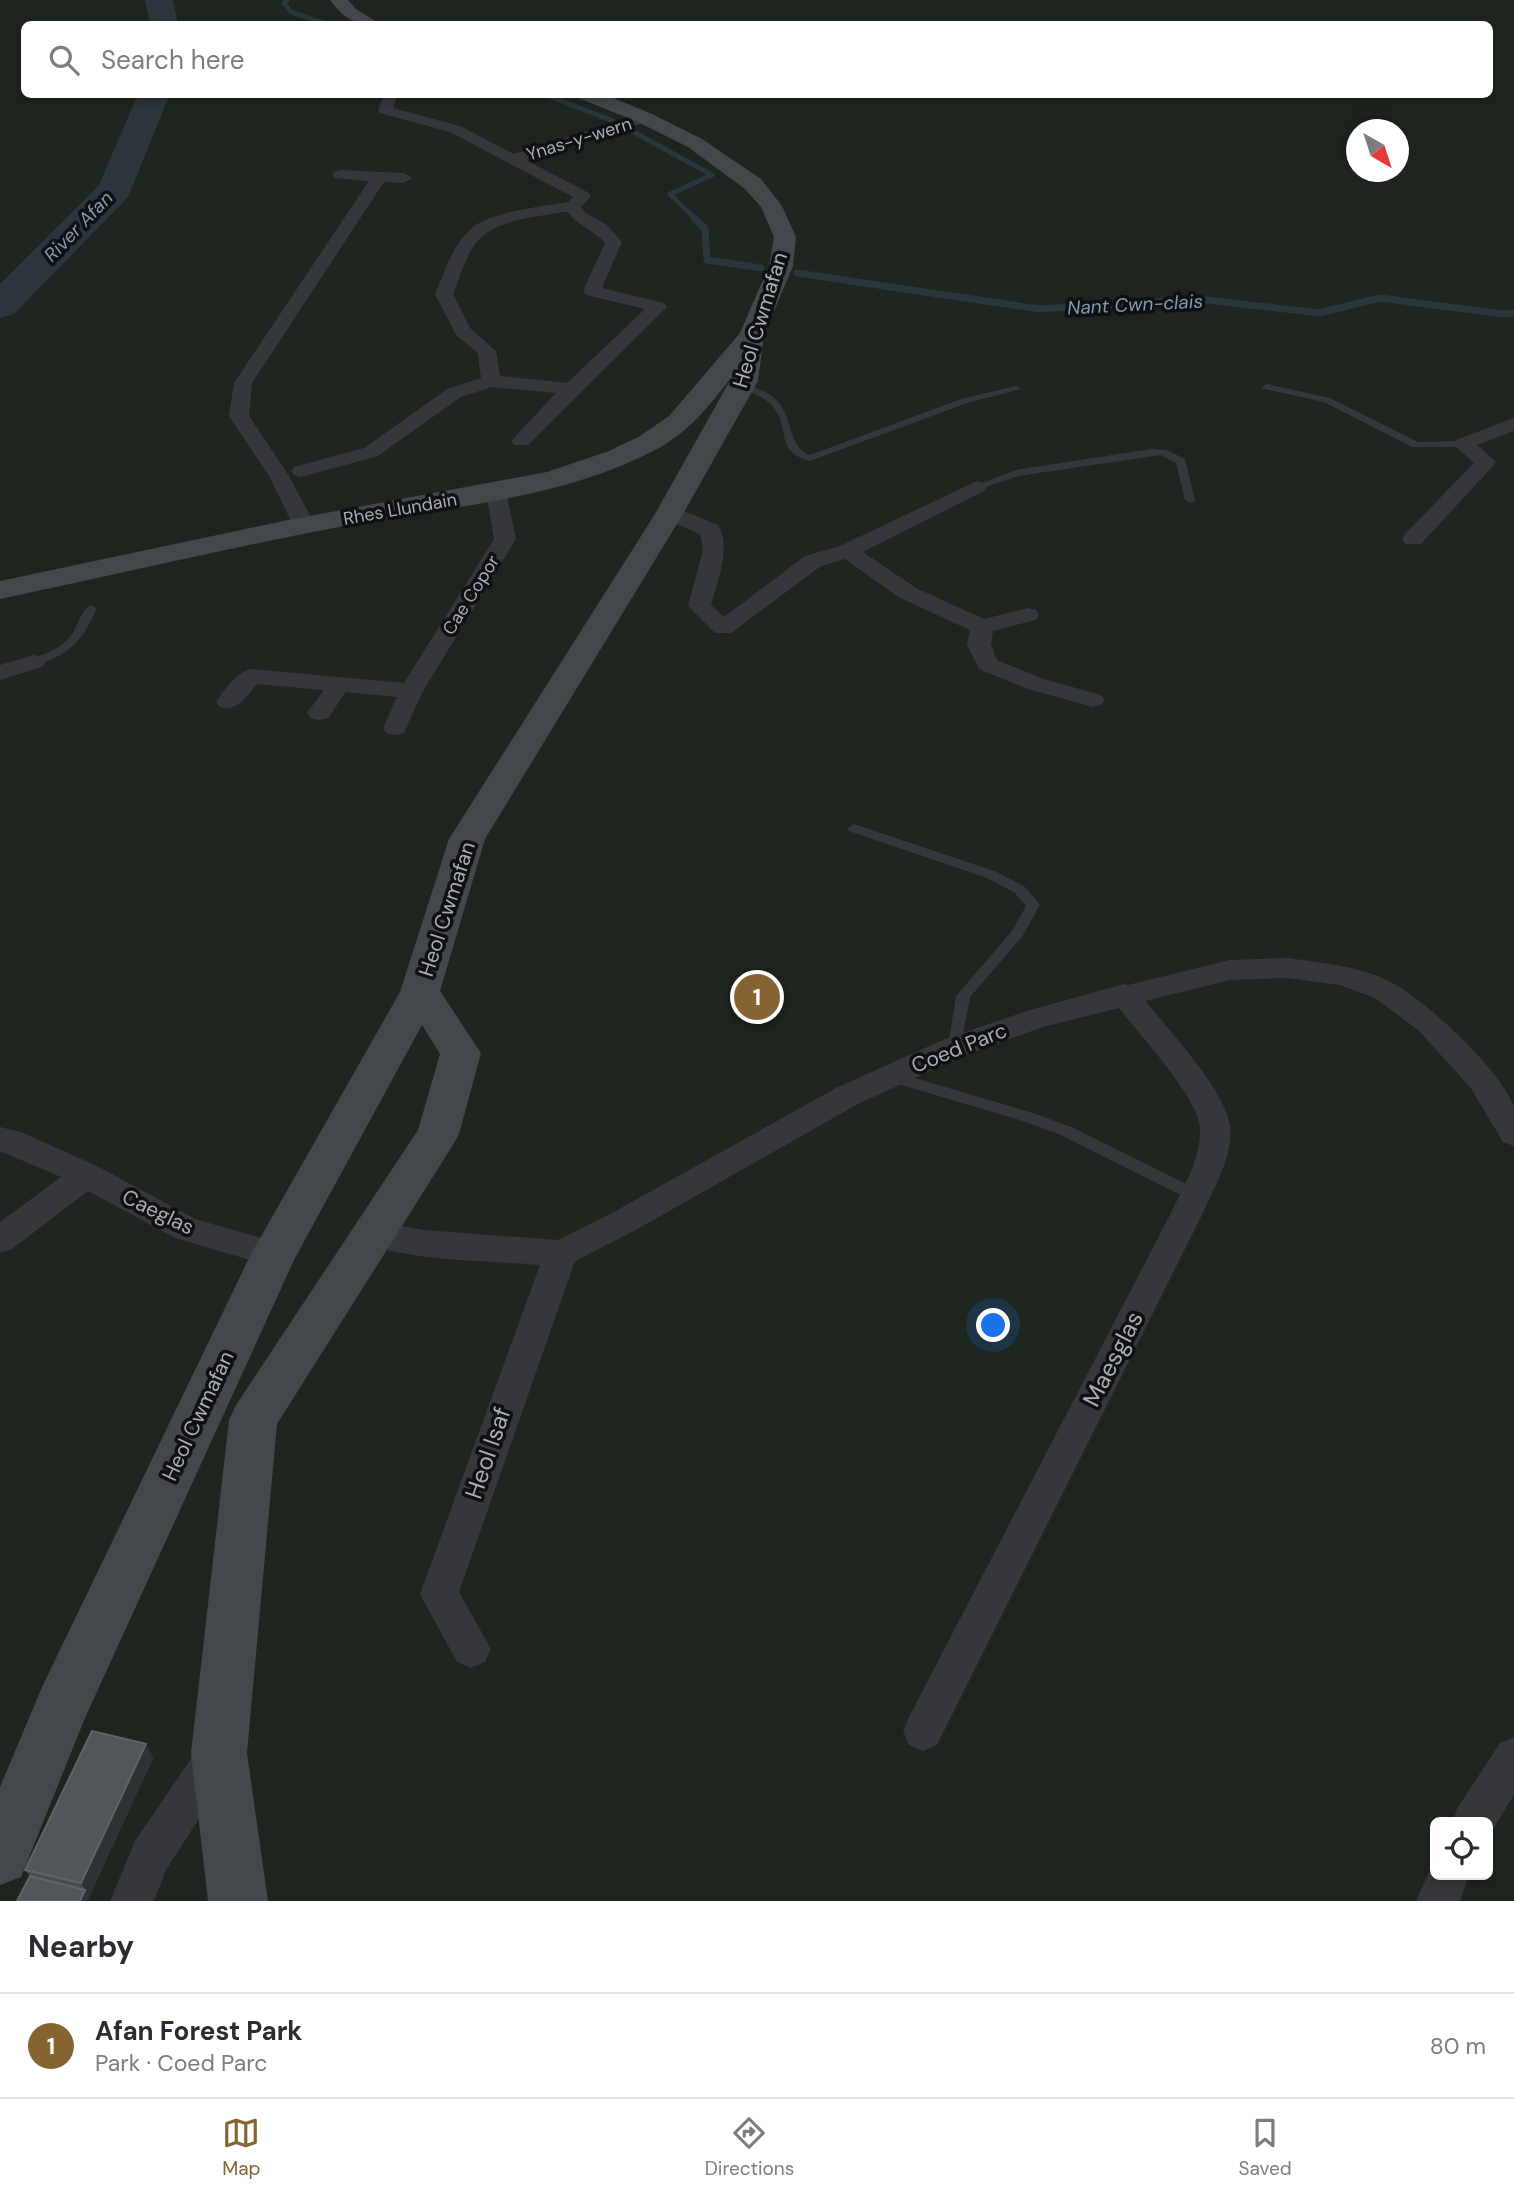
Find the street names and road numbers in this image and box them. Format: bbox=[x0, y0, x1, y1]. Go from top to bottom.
street label: Ynas-y-wern bbox=[523, 112, 635, 166]
street label: Heol Cwmafan bbox=[726, 249, 794, 391]
street label: Rhes Llundain bbox=[341, 487, 459, 531]
street label: Cae Copor bbox=[437, 550, 505, 639]
street label: Heol Cwmafan bbox=[412, 838, 482, 980]
street label: Coed Parc bbox=[907, 1016, 1011, 1080]
street label: Caeglas bbox=[117, 1183, 199, 1241]
street label: Maesglas bbox=[1075, 1306, 1150, 1412]
street label: Heol Cwmafan bbox=[156, 1346, 240, 1486]
street label: Heol Isaf bbox=[457, 1403, 518, 1503]

